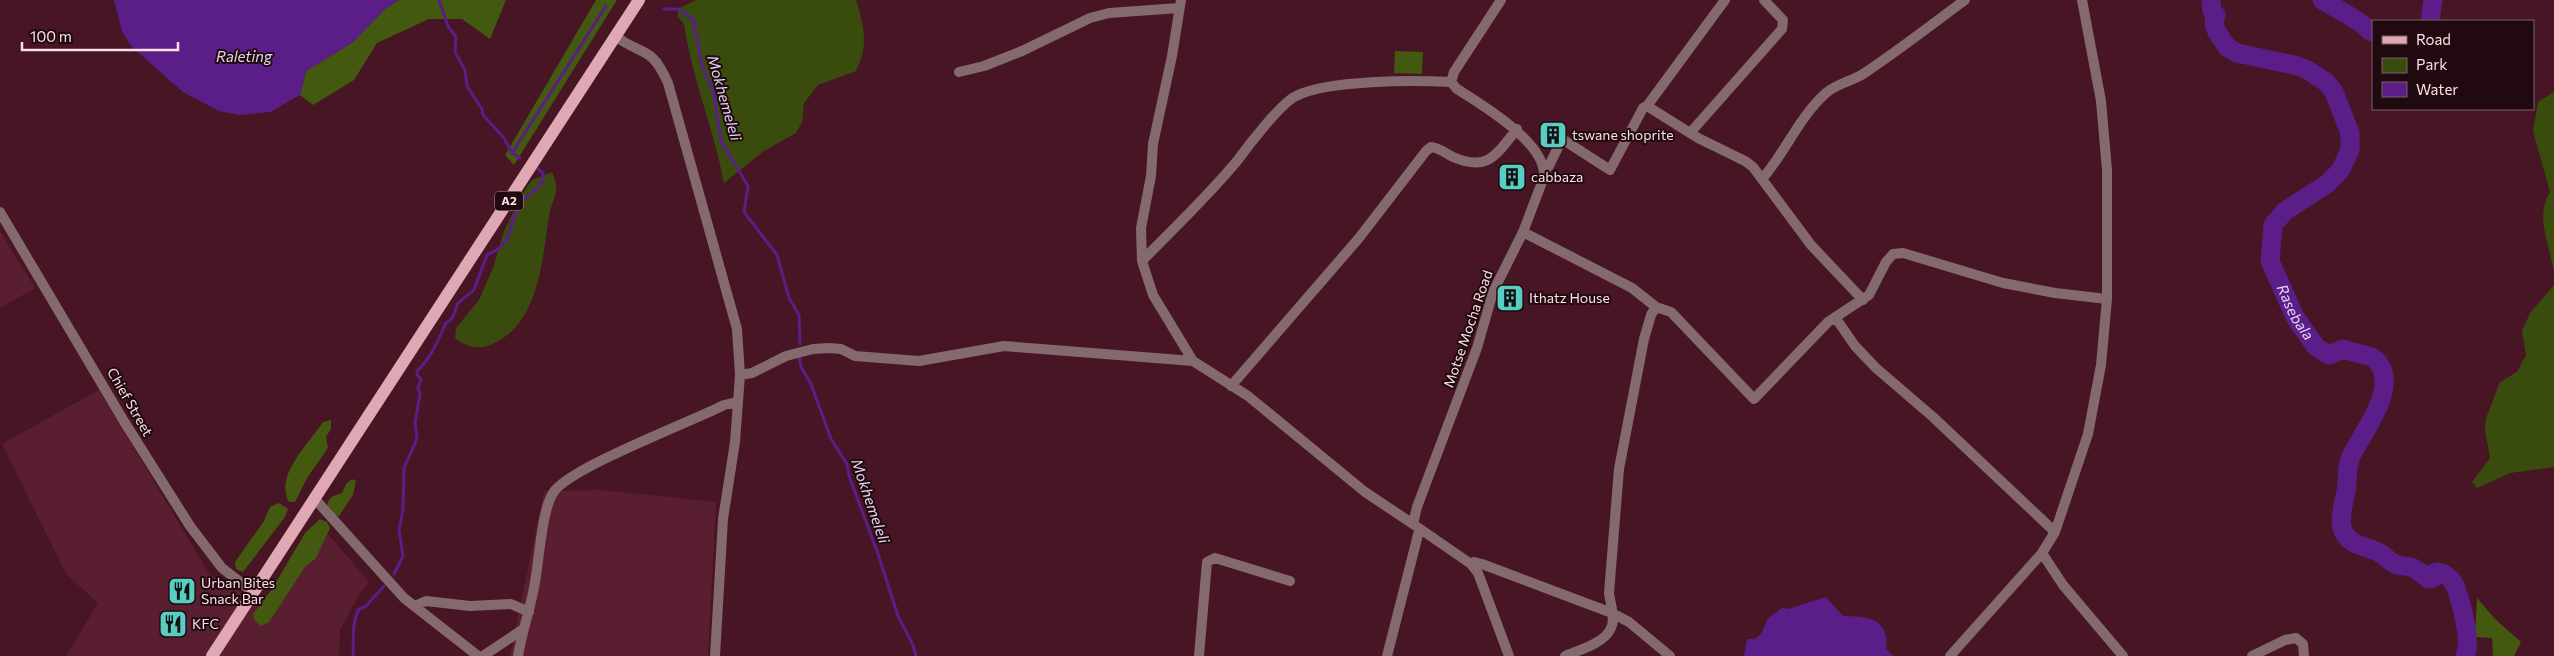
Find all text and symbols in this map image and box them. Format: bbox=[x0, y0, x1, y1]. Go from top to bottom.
scale bar bbox=[22, 20, 179, 52]
legend bbox=[2372, 20, 2534, 110]
text: 100 m bbox=[30, 27, 72, 45]
text: Road bbox=[2416, 30, 2451, 48]
water label: Raleting bbox=[216, 47, 273, 65]
water label: Mokhemeleli bbox=[704, 53, 746, 144]
text: Park bbox=[2416, 55, 2447, 73]
text: Water bbox=[2416, 80, 2458, 98]
building icon: tswane shoprite bbox=[1538, 120, 1568, 150]
place label: tswane shoprite bbox=[1572, 126, 1674, 143]
building icon: cabbaza bbox=[1497, 162, 1527, 192]
place label: cabbaza bbox=[1531, 168, 1583, 185]
road number: A2 bbox=[495, 192, 523, 210]
street label: Motse Mocha Road bbox=[1439, 268, 1496, 390]
water label: Rasebala bbox=[2274, 281, 2318, 343]
building icon: Ithatz House bbox=[1495, 283, 1525, 313]
place label: Ithatz House bbox=[1529, 289, 1610, 306]
street label: Chief Street bbox=[104, 364, 157, 439]
water label: Mokhemeleli bbox=[848, 456, 894, 546]
place label: Urban Bites Snack Bar bbox=[201, 574, 275, 607]
restaurant icon: Urban Bites Snack Bar bbox=[167, 576, 197, 606]
restaurant icon: KFC bbox=[158, 609, 188, 639]
place label: KFC bbox=[192, 615, 219, 632]

